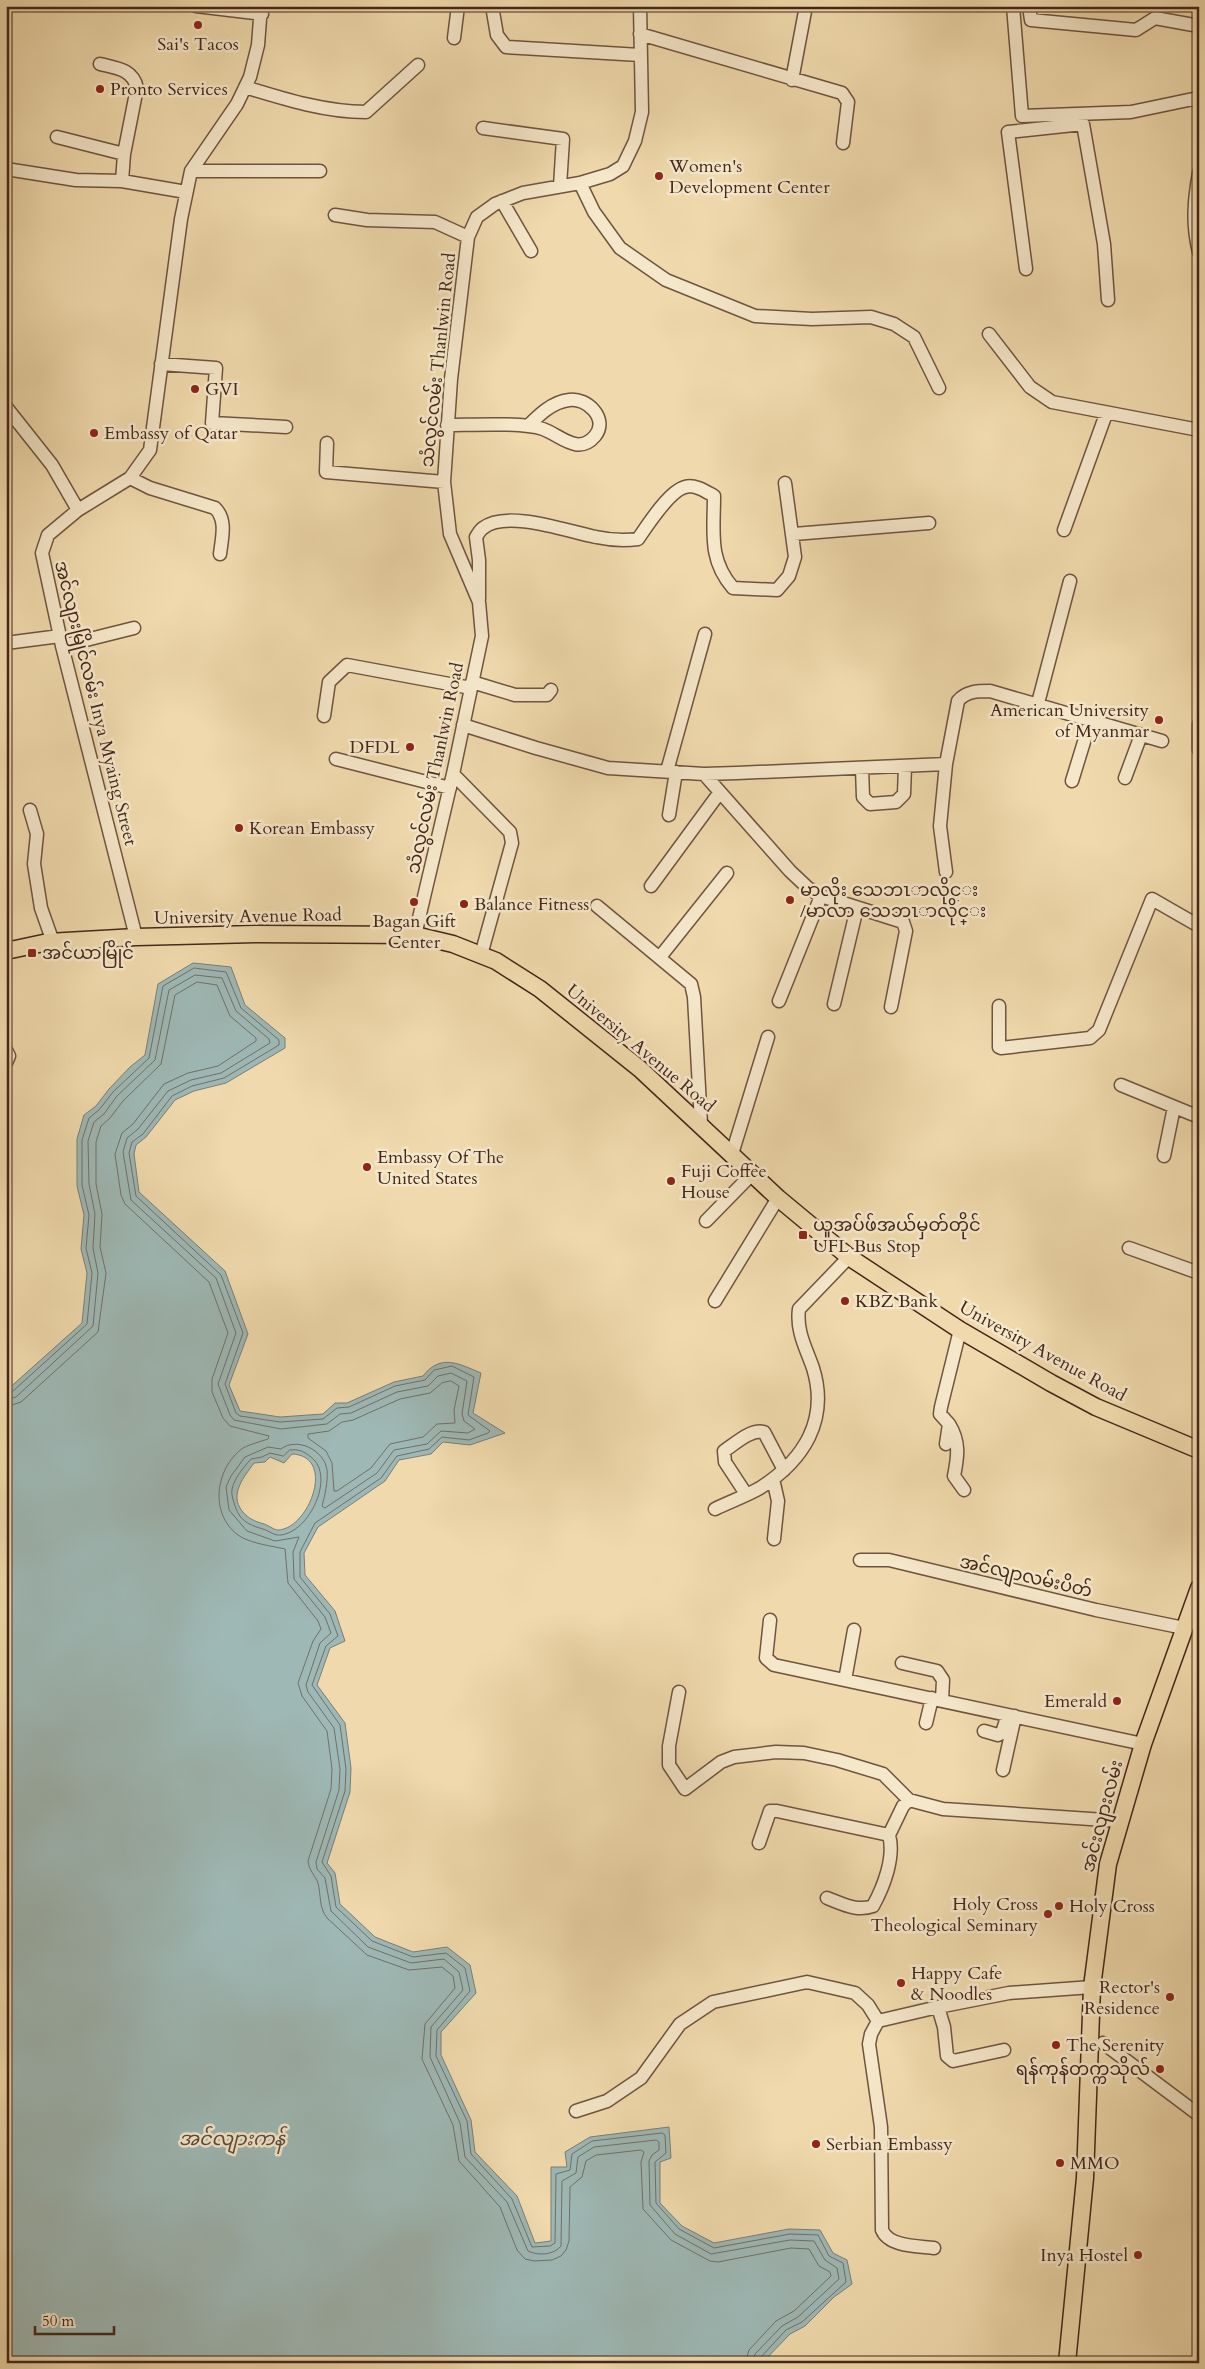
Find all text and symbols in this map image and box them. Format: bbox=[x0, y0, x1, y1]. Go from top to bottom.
marker: Sai's Tacos bbox=[192, 19, 204, 31]
place label: Sai's Tacos bbox=[157, 32, 239, 57]
place label: Pronto Services bbox=[110, 77, 228, 102]
marker: Pronto Services bbox=[94, 83, 106, 95]
place label: Women's Development Center bbox=[668, 154, 830, 200]
marker: Women's Development Center bbox=[653, 170, 665, 182]
street label: သံလွင်လမ်း Thanlwin Road bbox=[414, 251, 464, 469]
place label: GVI bbox=[205, 377, 239, 402]
marker: GVI bbox=[189, 383, 201, 395]
place label: Embassy of Qatar bbox=[104, 421, 238, 446]
marker: Embassy of Qatar bbox=[88, 427, 100, 439]
street label: အင်လျားမြိုင်လမ်း Inya Myaing Street bbox=[46, 558, 145, 849]
street label: သံလွင်လမ်း Thanlwin Road bbox=[400, 659, 472, 877]
place label: American University of Myanmar bbox=[990, 698, 1149, 744]
marker: American University of Myanmar bbox=[1153, 714, 1165, 726]
place label: DFDL bbox=[350, 735, 400, 760]
marker: DFDL bbox=[404, 741, 416, 753]
place label: Korean Embassy bbox=[249, 816, 376, 841]
marker: Korean Embassy bbox=[233, 822, 245, 834]
place label: မာလိုး သေဘၤာလိုင္း /မာလာ သေဘၤာလိုင္း bbox=[800, 876, 986, 926]
place label: Balance Fitness bbox=[474, 892, 589, 917]
marker: မာလိုး သေဘၤာလိုင္း /မာလာ သေဘၤာလိုင္း bbox=[784, 894, 796, 906]
marker: Bagan Gift Center bbox=[408, 896, 420, 908]
marker: Balance Fitness bbox=[458, 898, 470, 910]
street label: University Avenue Road bbox=[154, 902, 342, 931]
place label: Bagan Gift Center bbox=[372, 909, 456, 955]
place label: အင်ယာမြိုင် bbox=[42, 939, 134, 968]
marker: အင်ယာမြိုင် bbox=[26, 947, 38, 959]
street label: University Avenue Road bbox=[561, 978, 721, 1119]
place label: Embassy Of The United States bbox=[377, 1145, 504, 1191]
place label: Fuji Coffee House bbox=[681, 1159, 767, 1205]
marker: Embassy Of The United States bbox=[361, 1161, 373, 1173]
marker: Fuji Coffee House bbox=[665, 1175, 677, 1187]
place label: ယူအပ်ဖ်အယ်မှတ်တိုင် UFL Bus Stop bbox=[813, 1211, 981, 1259]
marker: ယူအပ်ဖ်အယ်မှတ်တိုင် UFL Bus Stop bbox=[797, 1229, 809, 1241]
place label: KBZ Bank bbox=[855, 1289, 939, 1314]
marker: KBZ Bank bbox=[839, 1295, 851, 1307]
street label: University Avenue Road bbox=[955, 1295, 1131, 1408]
street label: အင်လျာလမ်းပိတ် bbox=[957, 1547, 1095, 1606]
place label: Emerald bbox=[1044, 1689, 1107, 1714]
marker: Emerald bbox=[1111, 1695, 1123, 1707]
street label: အင်းလျားလမ်း bbox=[1075, 1757, 1131, 1875]
place label: Holy Cross Theological Seminary bbox=[871, 1892, 1038, 1938]
place label: Holy Cross bbox=[1069, 1894, 1155, 1919]
marker: Holy Cross bbox=[1053, 1900, 1065, 1912]
marker: Holy Cross Theological Seminary bbox=[1042, 1908, 1054, 1920]
place label: Happy Cafe & Noodles bbox=[911, 1961, 1003, 2007]
place label: Rector's Residence bbox=[1084, 1975, 1160, 2021]
marker: Happy Cafe & Noodles bbox=[895, 1977, 907, 1989]
marker: Rector's Residence bbox=[1164, 1991, 1176, 2003]
place label: The Serenity bbox=[1066, 2033, 1165, 2058]
marker: The Serenity bbox=[1050, 2039, 1062, 2051]
place label: ရန်ကုန်တက္ကသိုလ် bbox=[1016, 2055, 1150, 2084]
marker: ရန်ကုန်တက္ကသိုလ် bbox=[1154, 2063, 1166, 2075]
water label: အင်လျားကန် bbox=[179, 2125, 288, 2154]
place label: Serbian Embassy bbox=[826, 2132, 953, 2157]
marker: Serbian Embassy bbox=[810, 2138, 822, 2150]
place label: MMO bbox=[1070, 2151, 1119, 2176]
marker: MMO bbox=[1054, 2157, 1066, 2169]
place label: Inya Hostel bbox=[1040, 2243, 1128, 2268]
marker: Inya Hostel bbox=[1132, 2249, 1144, 2261]
scale bar bbox=[35, 2304, 114, 2336]
text: 50 m bbox=[42, 2311, 74, 2331]

